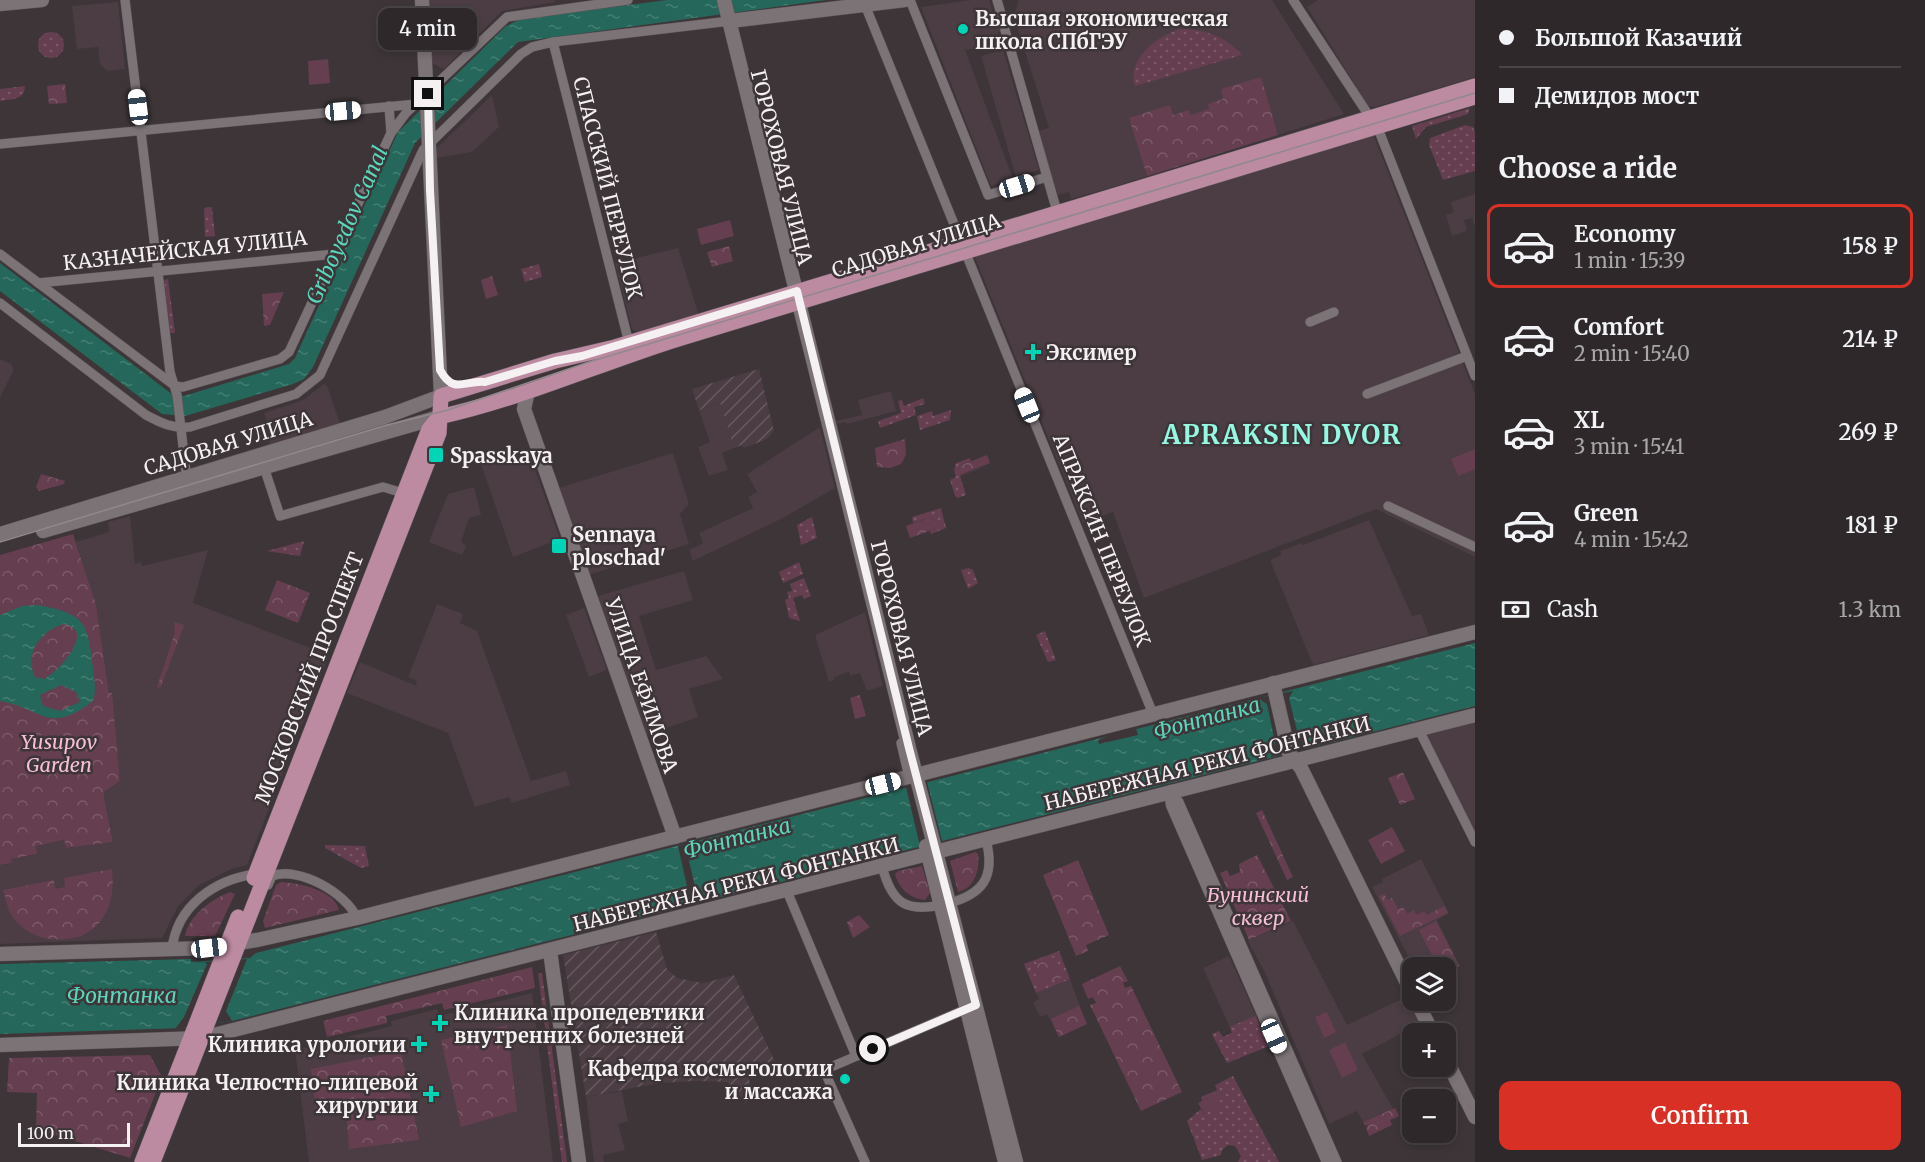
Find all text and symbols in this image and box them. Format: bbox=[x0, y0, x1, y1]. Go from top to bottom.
place label: Высшая экономическая школа СПбГЭУ bbox=[975, 6, 1228, 54]
callout: 4 min bbox=[378, 7, 478, 49]
text: 4 min bbox=[399, 16, 456, 41]
marker: Высшая экономическая школа СПбГЭУ bbox=[956, 22, 970, 36]
text: Большой Казачий bbox=[1535, 24, 1742, 52]
street label: ГОРОХОВАЯ УЛИЦА bbox=[746, 67, 819, 268]
street label: СПАССКИЙ ПЕРЕУЛОК bbox=[568, 74, 649, 302]
route end bbox=[414, 80, 441, 107]
text: Демидов мост bbox=[1535, 82, 1699, 110]
car bbox=[127, 88, 149, 126]
car bbox=[324, 100, 362, 122]
water label: Griboyedov Canal bbox=[300, 142, 394, 308]
text: Choose a ride bbox=[1499, 151, 1677, 185]
car bbox=[997, 172, 1037, 200]
street label: САДОВАЯ УЛИЦА bbox=[829, 207, 1004, 283]
icon: car bbox=[1502, 219, 1556, 273]
text: Economy bbox=[1574, 220, 1675, 248]
street label: КАЗНАЧЕЙСКАЯ УЛИЦА bbox=[62, 224, 309, 275]
text: 158 ₽ bbox=[1842, 232, 1898, 260]
text: 1 min · 15:39 bbox=[1574, 248, 1685, 273]
icon: car bbox=[1502, 312, 1556, 366]
text: Comfort bbox=[1574, 313, 1664, 341]
text: 214 ₽ bbox=[1842, 325, 1898, 353]
place label: Эксимер bbox=[1046, 340, 1137, 365]
text: 2 min · 15:40 bbox=[1574, 341, 1690, 366]
marker: Эксимер bbox=[1024, 343, 1042, 361]
car bbox=[1012, 385, 1042, 425]
street label: САДОВАЯ УЛИЦА bbox=[141, 405, 316, 481]
icon: car bbox=[1502, 405, 1556, 459]
text: XL bbox=[1574, 406, 1604, 434]
district label: APRAKSIN DVOR bbox=[1161, 418, 1402, 451]
text: 269 ₽ bbox=[1838, 418, 1898, 446]
street label: АПРАКСИН ПЕРЕУЛОК bbox=[1047, 429, 1156, 650]
text: 3 min · 15:41 bbox=[1574, 434, 1684, 459]
place label: Spasskaya bbox=[450, 443, 553, 468]
marker: Spasskaya bbox=[427, 446, 445, 464]
icon: car bbox=[1502, 498, 1556, 552]
text: Green bbox=[1574, 499, 1638, 527]
text: 181 ₽ bbox=[1845, 511, 1898, 539]
place label: Sennaya ploschad' bbox=[572, 522, 666, 570]
text: 4 min · 15:42 bbox=[1574, 527, 1689, 552]
marker: Sennaya ploschad' bbox=[550, 537, 568, 555]
street label: ГОРОХОВАЯ УЛИЦА bbox=[866, 538, 939, 739]
street label: МОСКОВСКИЙ ПРОСПЕКТ bbox=[248, 548, 369, 807]
street label: УЛИЦА ЕФИМОВА bbox=[600, 593, 684, 777]
icon: cash bbox=[1499, 593, 1532, 626]
text: Cash bbox=[1547, 595, 1598, 623]
text: 1.3 km bbox=[1839, 597, 1901, 622]
water label: Фонтанка bbox=[1151, 691, 1263, 745]
street label: НАБЕРЕЖНАЯ РЕКИ ФОНТАНКИ bbox=[1041, 710, 1373, 816]
park label: Yusupov Garden bbox=[21, 729, 98, 777]
car bbox=[863, 771, 903, 797]
water label: Фонтанка bbox=[681, 812, 793, 864]
street label: НАБЕРЕЖНАЯ РЕКИ ФОНТАНКИ bbox=[570, 831, 902, 937]
park label: Бунинский сквер bbox=[1207, 882, 1309, 930]
car bbox=[190, 937, 228, 959]
map controls bbox=[1402, 957, 1456, 1143]
button: layers bbox=[1402, 957, 1456, 1011]
water label: Фонтанка bbox=[67, 982, 177, 1009]
place label: Клиника пропедевтики внутренних болезней bbox=[454, 1000, 705, 1048]
marker: Клиника пропедевтики внутренних болезней bbox=[431, 1014, 449, 1032]
car bbox=[1258, 1016, 1290, 1056]
button: + bbox=[1402, 1023, 1456, 1077]
place label: Клиника урологии bbox=[208, 1032, 406, 1057]
marker: Клиника урологии bbox=[410, 1035, 428, 1053]
route start bbox=[859, 1035, 886, 1062]
place label: Кафедра косметологии и массажа bbox=[587, 1056, 833, 1104]
place label: Клиника Челюстно-лицевой хирургии bbox=[116, 1070, 418, 1118]
marker: Кафедра косметологии и массажа bbox=[838, 1072, 852, 1086]
button: Confirm bbox=[1499, 1081, 1901, 1150]
marker: Клиника Челюстно-лицевой хирургии bbox=[422, 1085, 440, 1103]
button: − bbox=[1402, 1089, 1456, 1143]
scale bar bbox=[18, 1120, 130, 1148]
text: 100 m bbox=[27, 1123, 74, 1143]

